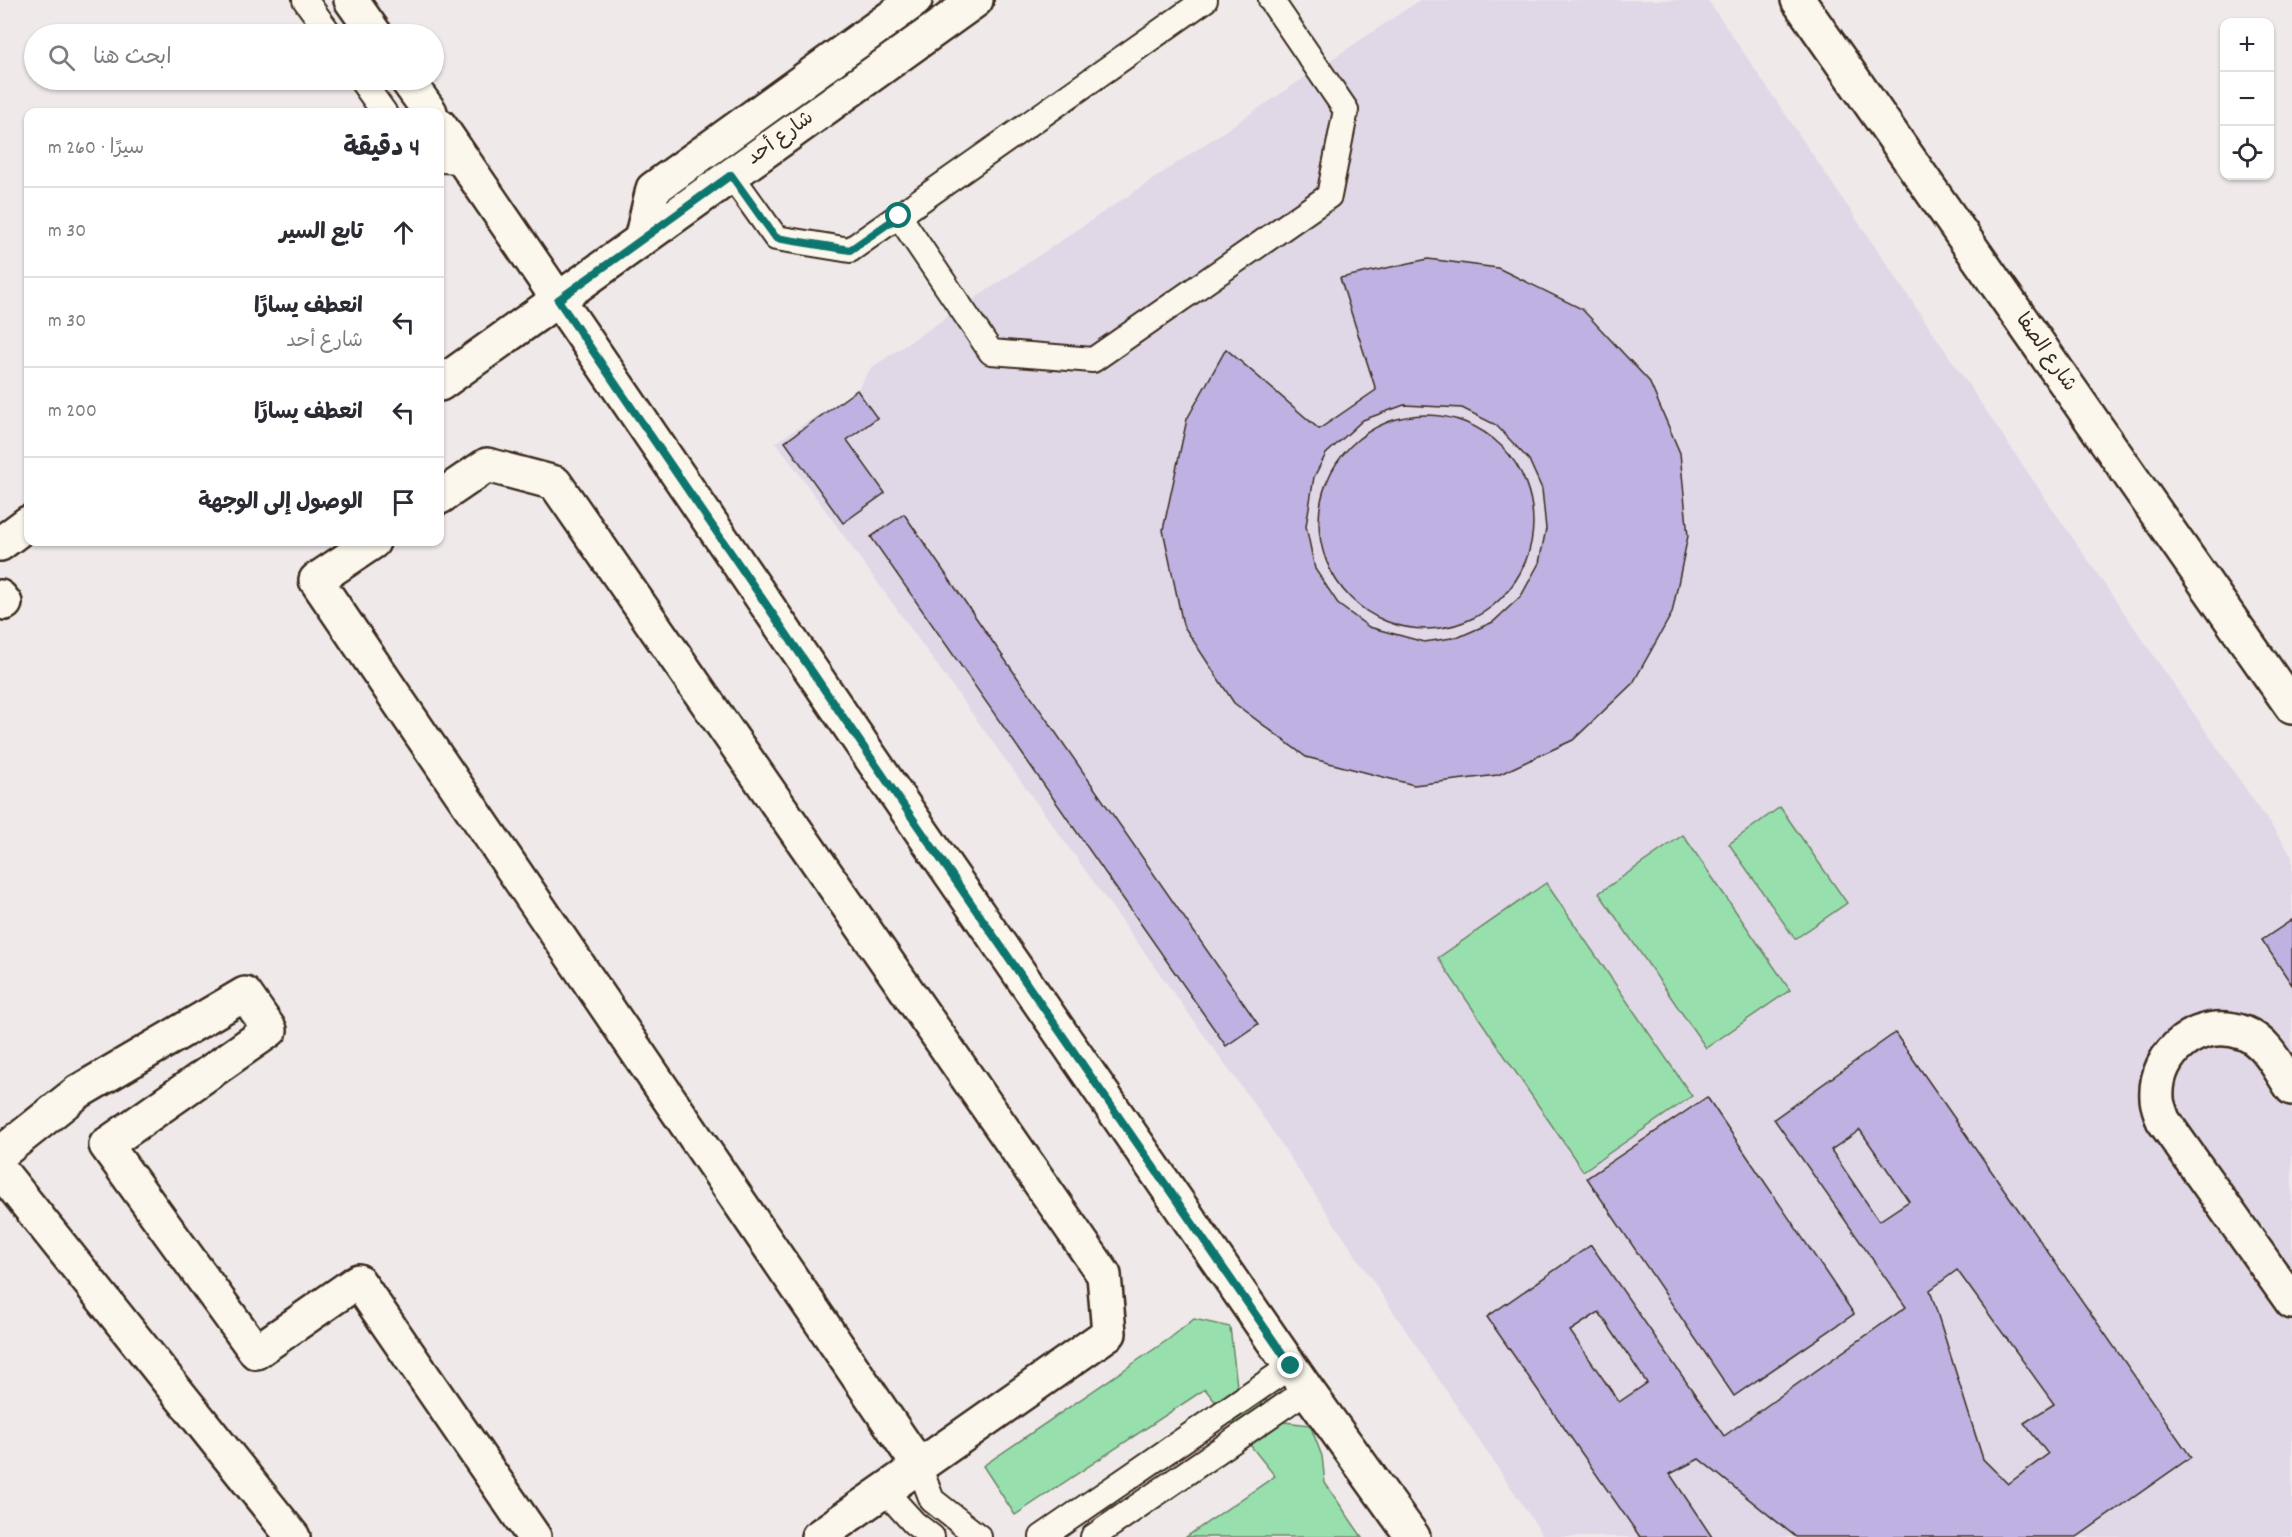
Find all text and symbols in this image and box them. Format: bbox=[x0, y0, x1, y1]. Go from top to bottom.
map controls bbox=[2220, 18, 2274, 180]
button: + bbox=[2220, 18, 2274, 72]
search box bbox=[24, 24, 444, 90]
icon: search bbox=[45, 41, 78, 74]
text: ابحث هنا bbox=[93, 43, 172, 74]
button: − bbox=[2220, 72, 2274, 126]
street label: شارع أحد bbox=[742, 105, 820, 173]
button: locate bbox=[2220, 126, 2274, 180]
text: 4 دقيقة bbox=[343, 131, 420, 168]
text: سيرًا · 260 m bbox=[48, 135, 144, 163]
route start bbox=[885, 202, 911, 228]
icon: ahead bbox=[387, 216, 420, 249]
text: 30 m bbox=[48, 218, 86, 246]
text: تابع السير bbox=[280, 218, 363, 249]
text: انعطف يسارًا bbox=[254, 292, 363, 323]
icon: left bbox=[387, 306, 420, 339]
text: 30 m bbox=[48, 308, 86, 336]
street label: شارع الصفا bbox=[2008, 308, 2082, 398]
text: شارع أحد bbox=[286, 328, 363, 356]
icon: left bbox=[387, 396, 420, 429]
text: 200 m bbox=[48, 398, 97, 426]
text: انعطف يسارًا bbox=[254, 398, 363, 429]
icon: arrive bbox=[387, 486, 420, 519]
text: الوصول إلى الوجهة bbox=[198, 488, 363, 519]
route end bbox=[1277, 1352, 1303, 1378]

